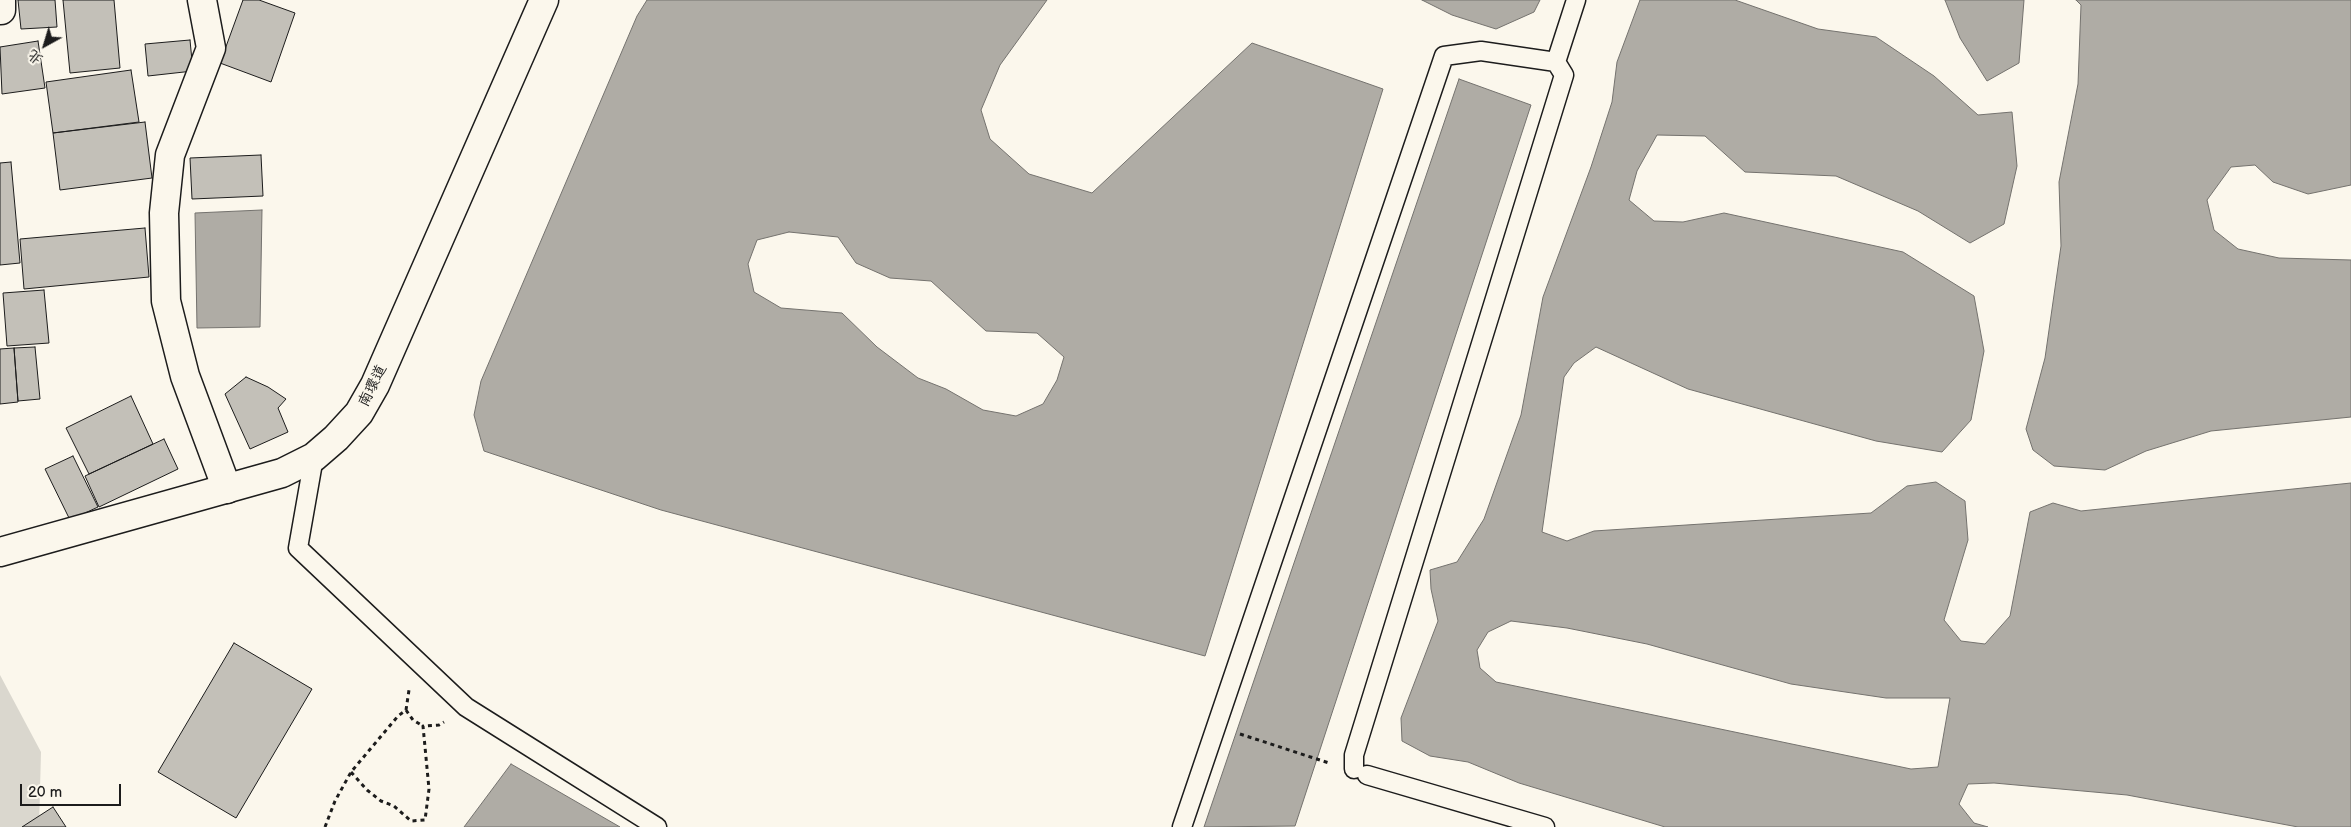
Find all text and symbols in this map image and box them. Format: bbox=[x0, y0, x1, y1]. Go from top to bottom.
north arrow bbox=[20, 20, 70, 70]
text: 北 bbox=[24, 46, 46, 68]
street label: 南環道 bbox=[355, 362, 391, 410]
scale bar bbox=[22, 774, 124, 806]
text: 20 m bbox=[28, 783, 62, 802]

